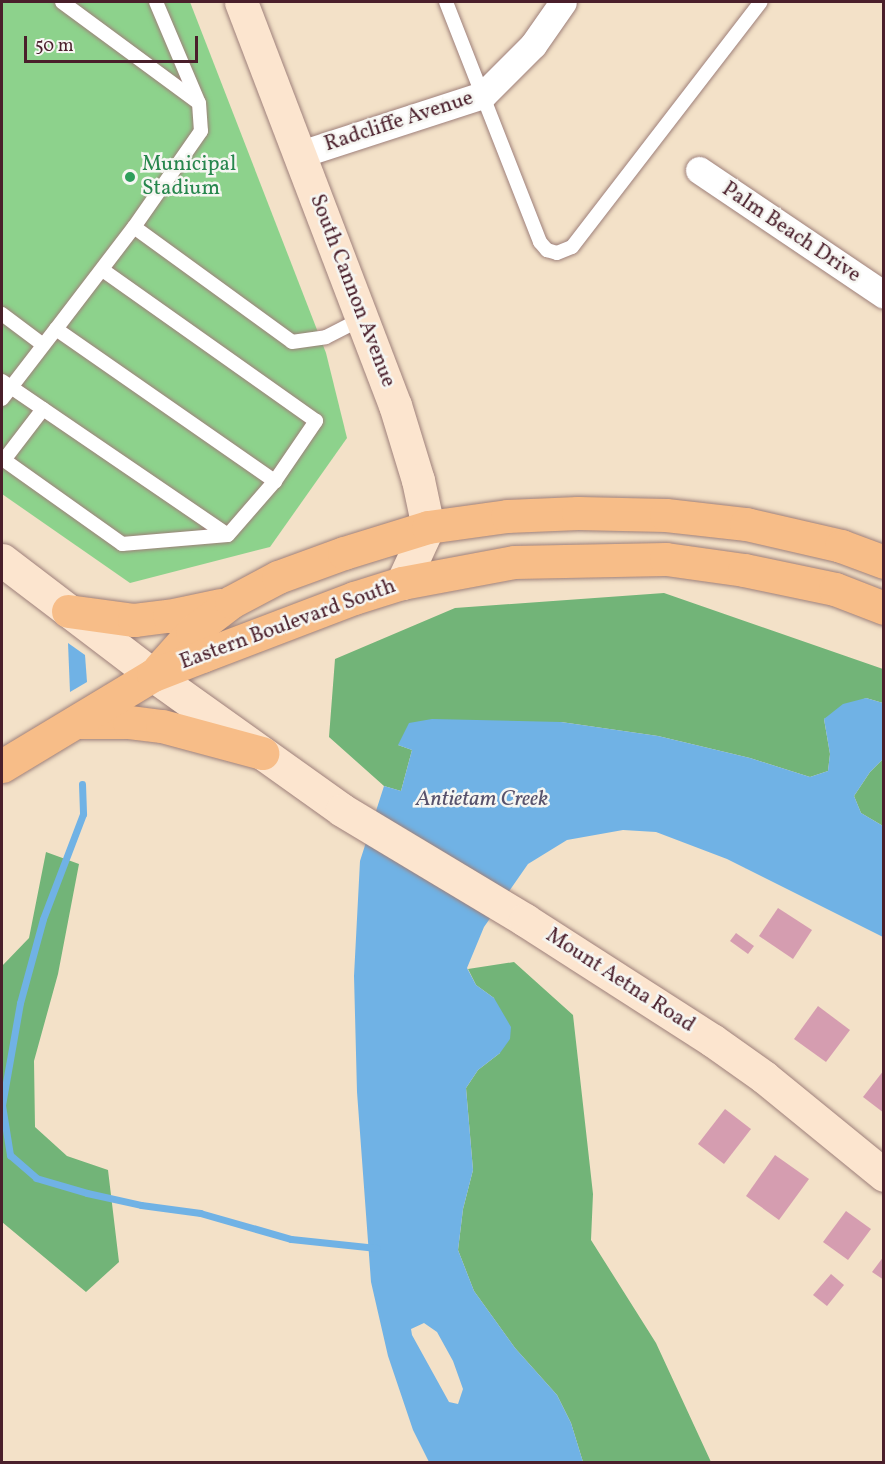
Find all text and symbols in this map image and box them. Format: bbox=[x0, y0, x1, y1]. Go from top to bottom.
scale bar bbox=[27, 24, 201, 62]
text: 50 m bbox=[35, 34, 74, 59]
street label: Radcliffe Avenue bbox=[321, 86, 477, 158]
place label: Municipal Stadium bbox=[142, 152, 236, 202]
marker: Municipal Stadium bbox=[123, 170, 137, 184]
street label: Palm Beach Drive bbox=[717, 177, 865, 289]
street label: South Cannon Avenue bbox=[304, 191, 400, 391]
street label: Eastern Boulevard South bbox=[177, 574, 399, 676]
water label: Antietam Creek bbox=[416, 787, 548, 813]
street label: Mount Aetna Road bbox=[541, 923, 699, 1039]

